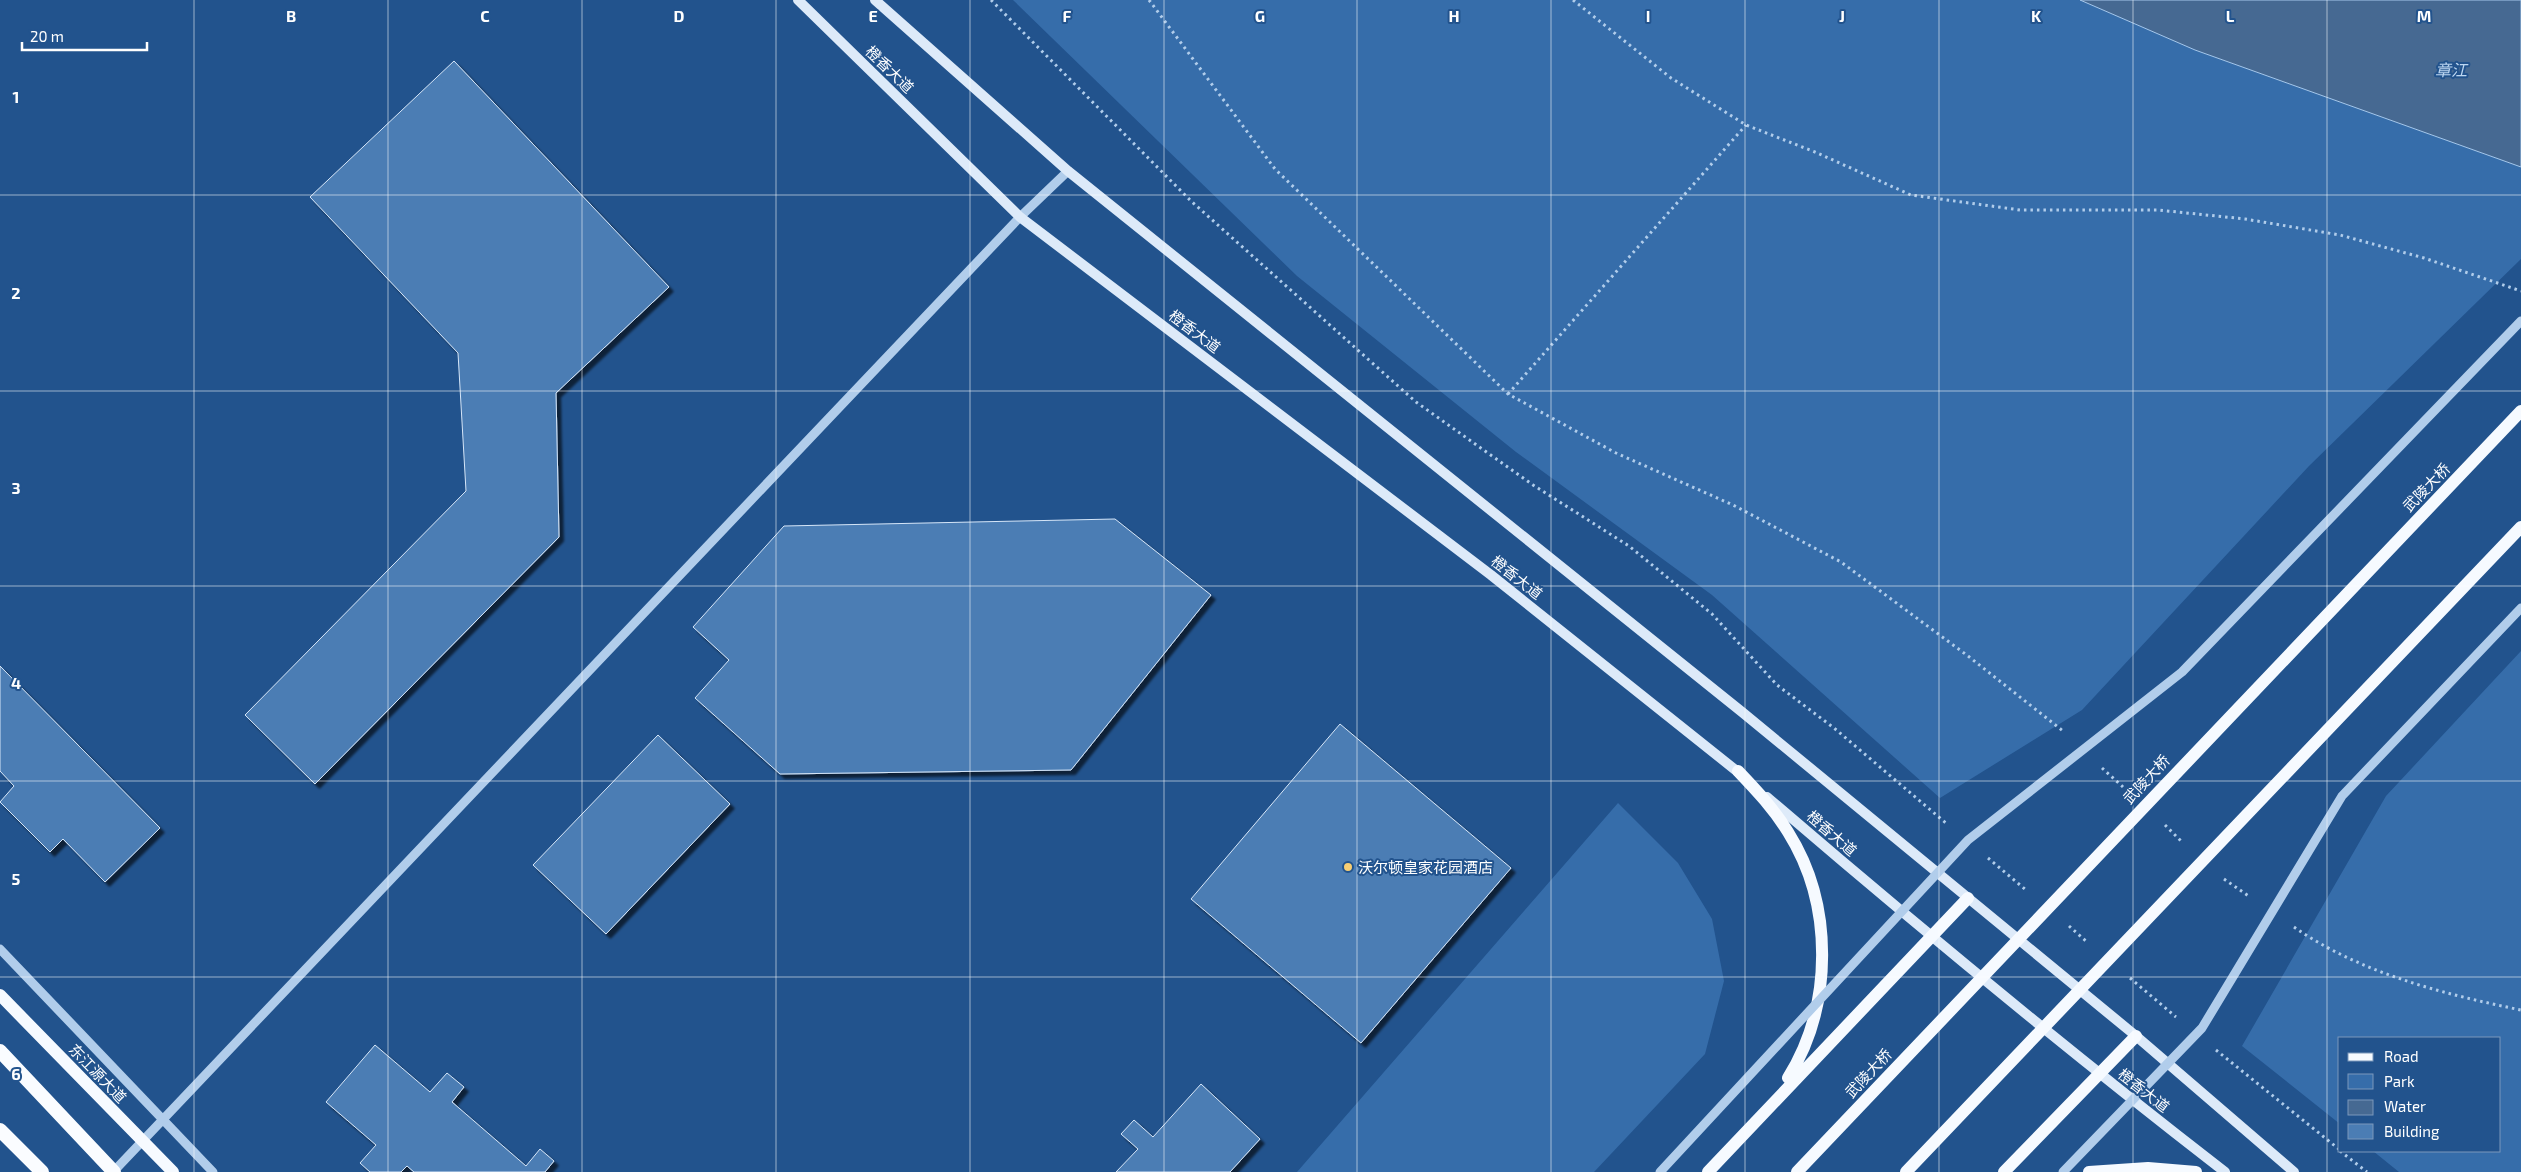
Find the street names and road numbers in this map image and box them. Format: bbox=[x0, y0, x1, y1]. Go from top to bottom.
street label: 橙香大道 bbox=[862, 42, 918, 96]
street label: 橙香大道 bbox=[1166, 306, 1224, 356]
street label: 武陵大桥 bbox=[2399, 459, 2453, 515]
street label: 橙香大道 bbox=[1488, 551, 1546, 603]
street label: 武陵大桥 bbox=[2119, 751, 2173, 807]
street label: 橙香大道 bbox=[1803, 807, 1861, 859]
street label: 东江源大道 bbox=[65, 1040, 131, 1106]
street label: 武陵大桥 bbox=[1841, 1045, 1895, 1101]
street label: 橙香大道 bbox=[2115, 1064, 2173, 1116]

